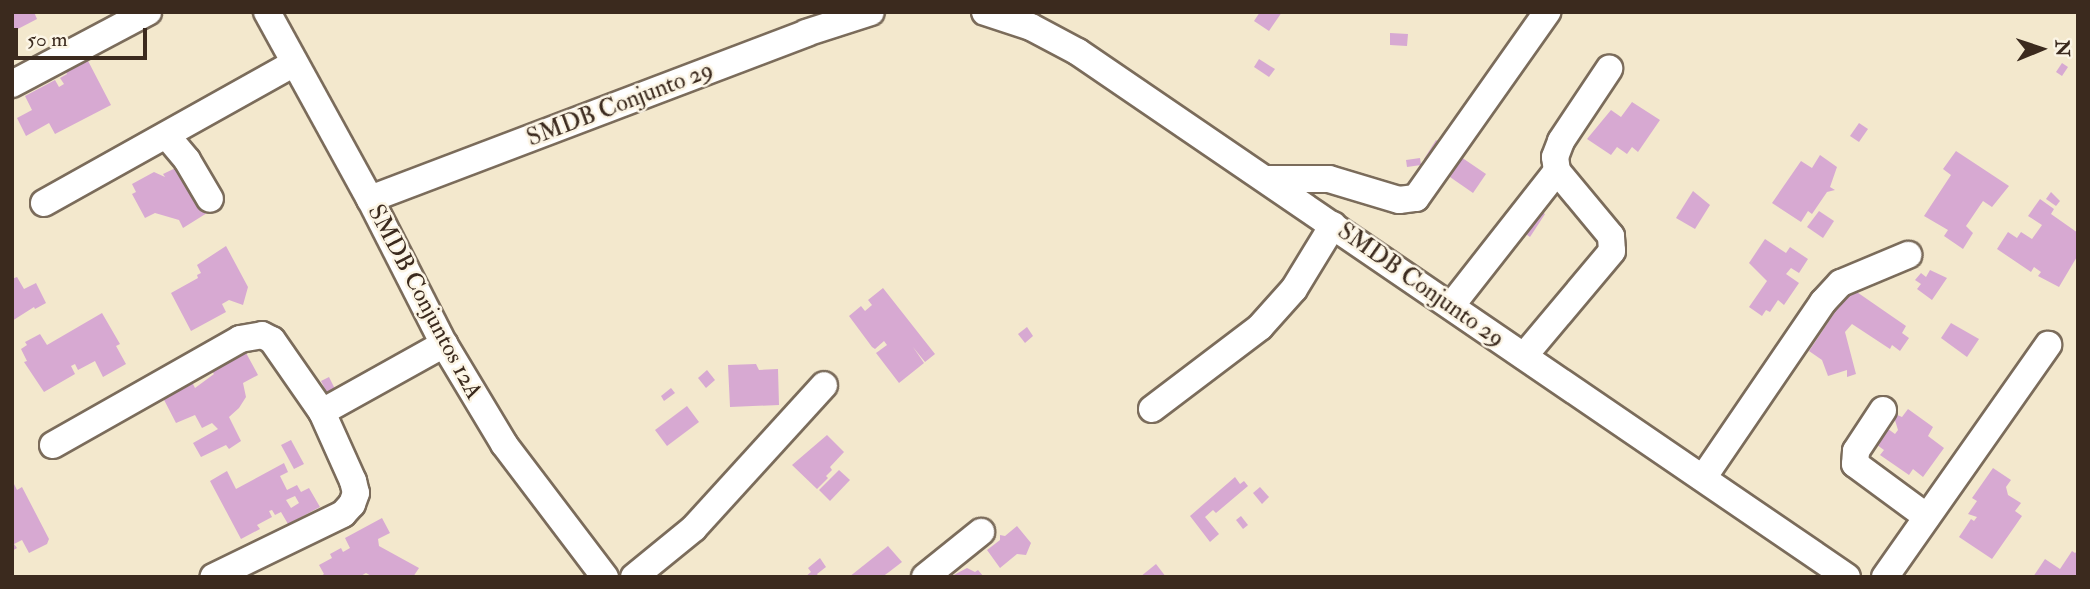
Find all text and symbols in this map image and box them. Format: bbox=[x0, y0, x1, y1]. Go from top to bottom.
scale bar bbox=[18, 14, 150, 58]
north arrow bbox=[2006, 14, 2076, 84]
text: 50 m bbox=[27, 26, 68, 53]
text: N bbox=[2050, 39, 2074, 57]
street label: SMDB Conjunto 29 bbox=[523, 55, 717, 153]
street label: SMDB Conjuntos 12A bbox=[361, 200, 489, 404]
street label: SMDB Conjunto 29 bbox=[1332, 217, 1510, 353]

